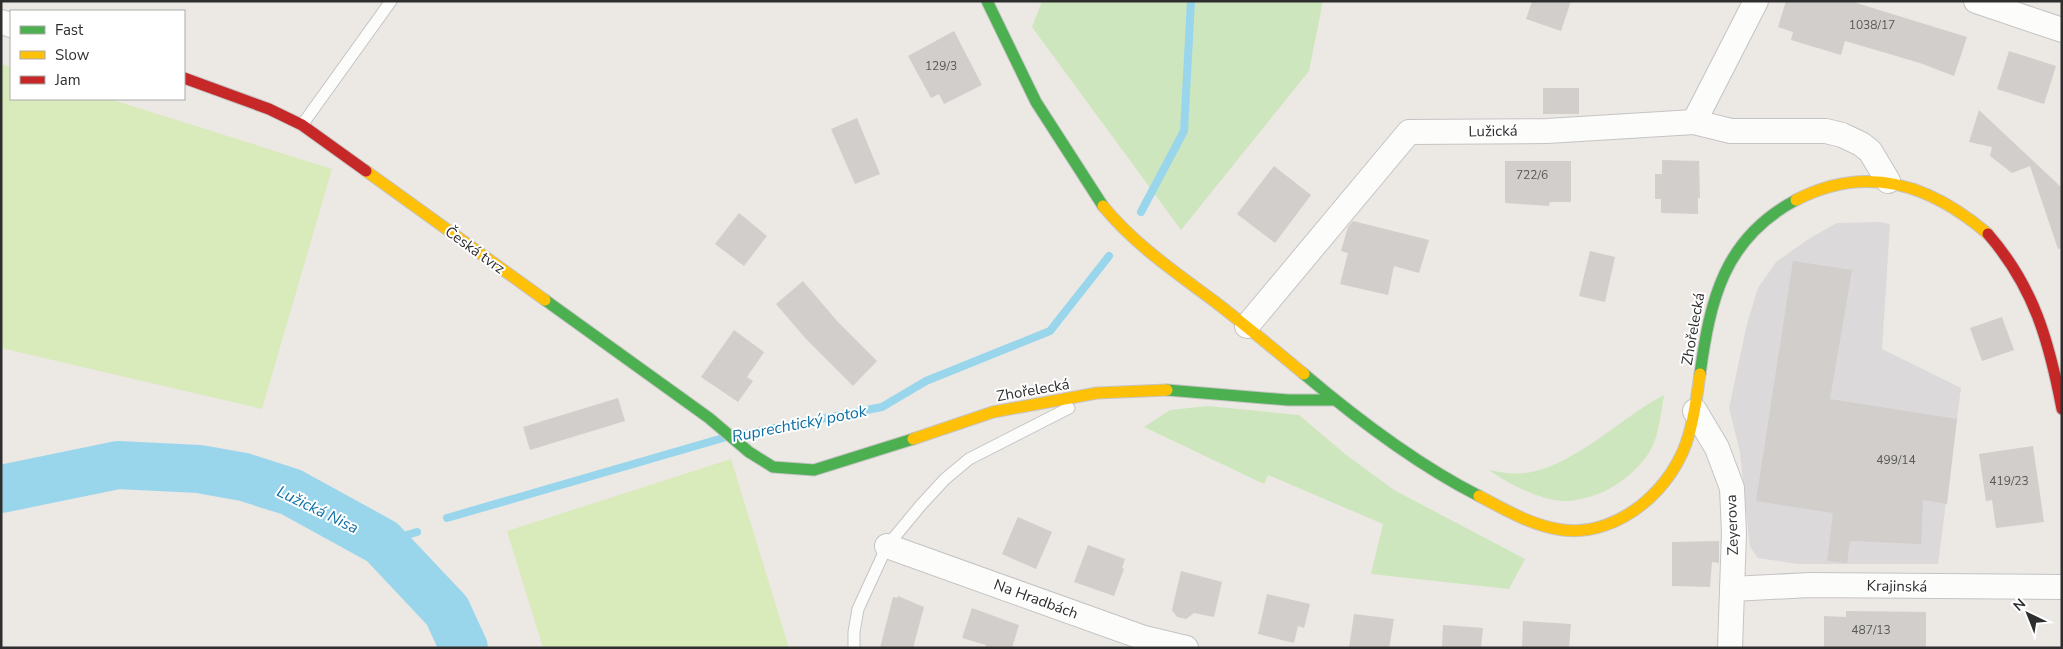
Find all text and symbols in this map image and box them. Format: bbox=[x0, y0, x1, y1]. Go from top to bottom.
legend bbox=[10, 10, 185, 100]
house number: 1038/17 bbox=[1849, 17, 1895, 33]
text: Fast bbox=[55, 20, 84, 40]
text: Slow bbox=[55, 45, 90, 65]
house number: 129/3 bbox=[925, 58, 957, 74]
text: Jam bbox=[54, 70, 81, 90]
street label: Lužická bbox=[1468, 121, 1518, 141]
house number: 722/6 bbox=[1516, 167, 1548, 183]
street label: Česká tvrz bbox=[441, 221, 510, 279]
street label: Zhořelecká bbox=[1677, 291, 1709, 367]
street label: Zhořelecká bbox=[995, 374, 1071, 406]
water label: Ruprechtický potok bbox=[730, 400, 870, 448]
house number: 499/14 bbox=[1876, 452, 1916, 468]
house number: 419/23 bbox=[1989, 473, 2029, 489]
water label: Lužická Nisa bbox=[273, 481, 362, 539]
street label: Zeyerova bbox=[1721, 494, 1743, 556]
street label: Na Hradbách bbox=[991, 574, 1081, 624]
street label: Krajinská bbox=[1866, 575, 1928, 597]
north arrow bbox=[2003, 589, 2053, 639]
text: N bbox=[2009, 594, 2030, 615]
house number: 487/13 bbox=[1851, 622, 1891, 638]

